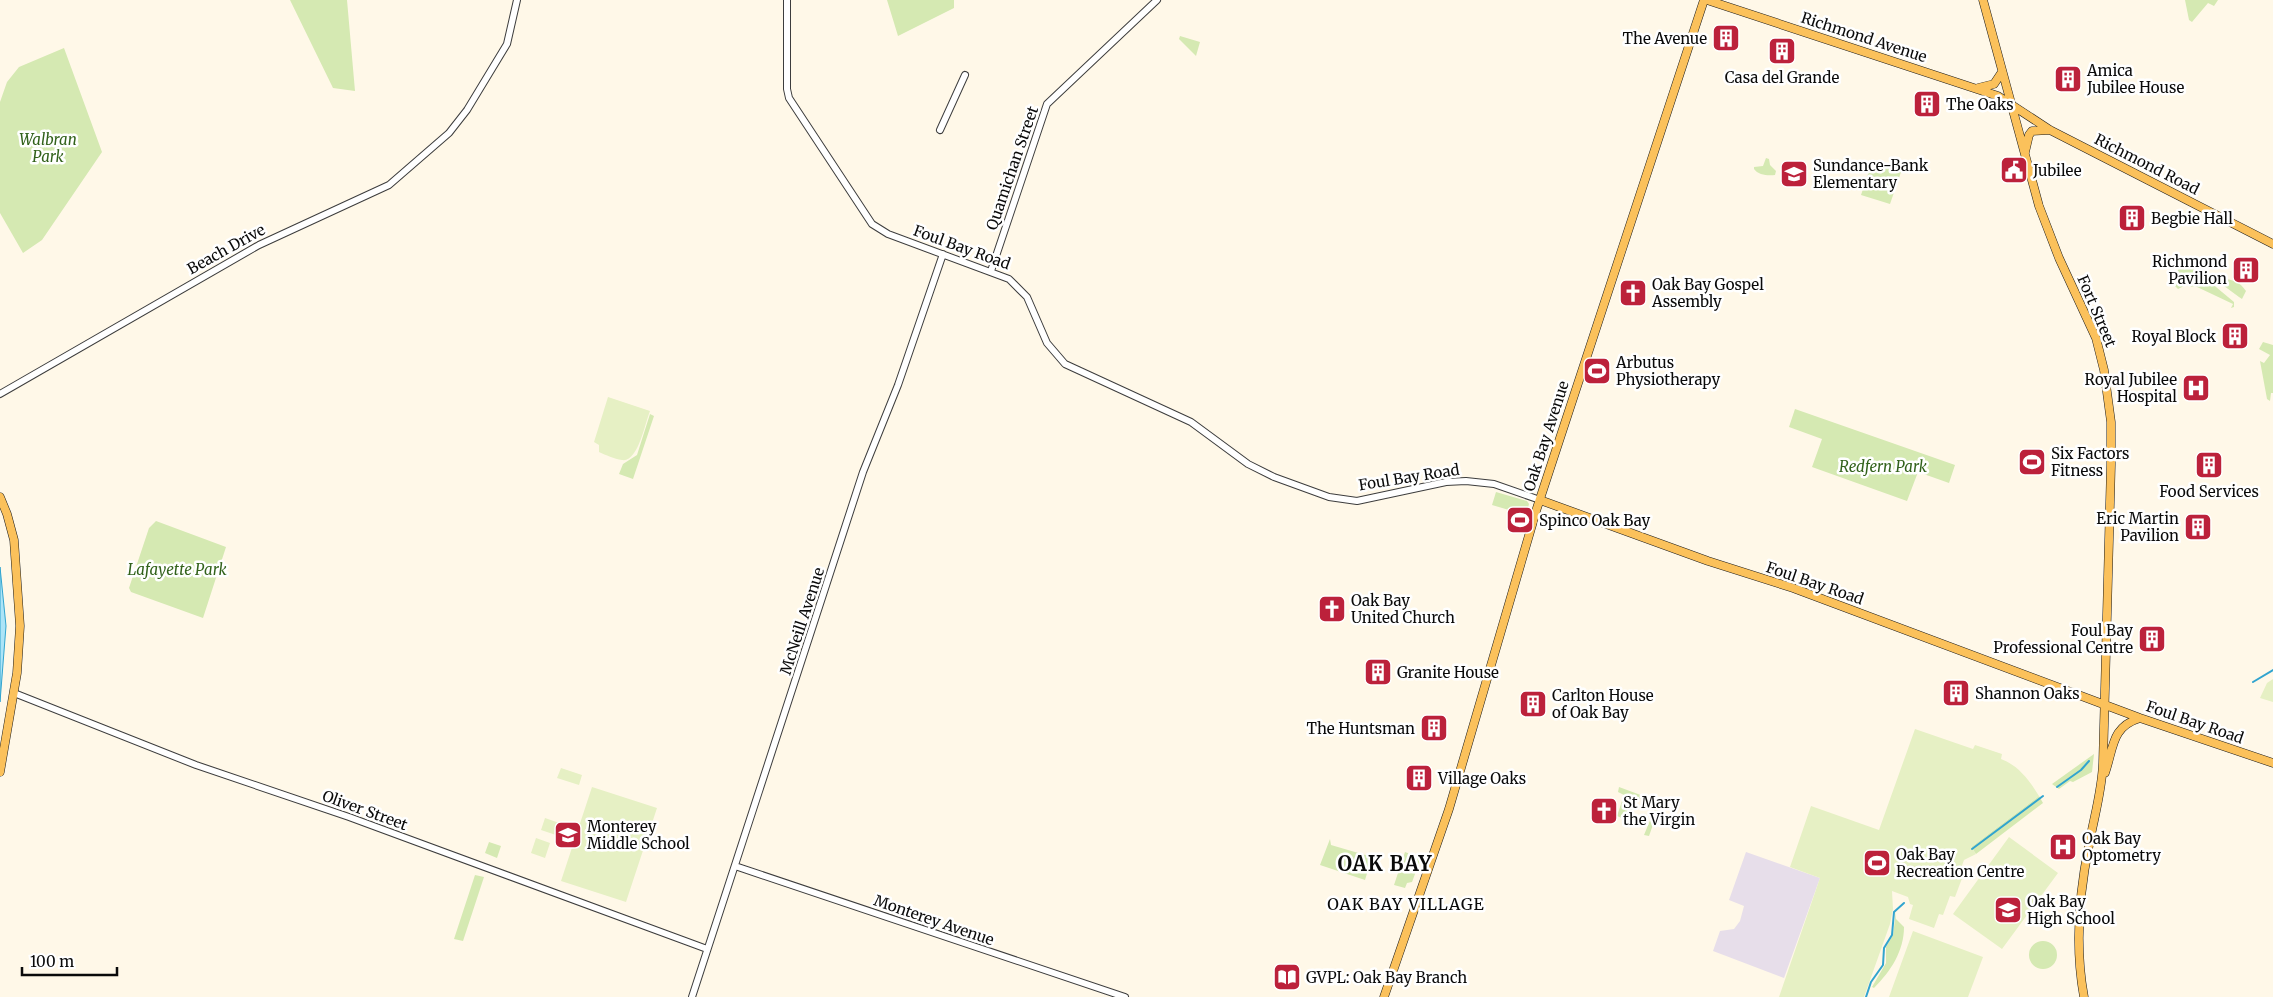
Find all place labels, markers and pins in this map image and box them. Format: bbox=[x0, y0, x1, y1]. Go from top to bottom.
building icon: The Avenue bbox=[1711, 23, 1741, 53]
place label: The Avenue bbox=[1623, 29, 1707, 48]
building icon: Casa del Grande bbox=[1767, 36, 1797, 66]
place label: Amica Jubilee House bbox=[2086, 61, 2184, 97]
building icon: Amica Jubilee House bbox=[2053, 64, 2083, 94]
place label: Casa del Grande bbox=[1725, 68, 1839, 87]
building icon: The Oaks bbox=[1912, 89, 1942, 119]
place label: The Oaks bbox=[1946, 95, 2014, 114]
public building icon: Jubilee bbox=[1999, 155, 2029, 185]
place label: Sundance-Bank Elementary bbox=[1813, 156, 1929, 192]
school or university icon: Sundance-Bank Elementary bbox=[1779, 159, 1809, 189]
place label: Jubilee bbox=[2032, 161, 2082, 180]
building icon: Begbie Hall bbox=[2117, 203, 2147, 233]
place label: Begbie Hall bbox=[2151, 209, 2233, 228]
place label: Richmond Pavilion bbox=[2152, 252, 2227, 288]
building icon: Richmond Pavilion bbox=[2231, 255, 2261, 285]
place label: Oak Bay Gospel Assembly bbox=[1651, 275, 1764, 311]
church icon: Oak Bay Gospel Assembly bbox=[1618, 278, 1648, 308]
building icon: Royal Block bbox=[2220, 321, 2250, 351]
place label: Royal Block bbox=[2131, 327, 2216, 346]
place label: Arbutus Physiotherapy bbox=[1615, 353, 1720, 389]
sports icon: Arbutus Physiotherapy bbox=[1582, 356, 1612, 386]
place label: Royal Jubilee Hospital bbox=[2085, 370, 2177, 406]
hospital icon: Royal Jubilee Hospital bbox=[2181, 373, 2211, 403]
place label: Six Factors Fitness bbox=[2051, 444, 2129, 480]
sports icon: Six Factors Fitness bbox=[2017, 447, 2047, 477]
building icon: Food Services bbox=[2194, 450, 2224, 480]
place label: Food Services bbox=[2159, 482, 2259, 501]
sports icon: Spinco Oak Bay bbox=[1505, 505, 1535, 535]
place label: Eric Martin Pavilion bbox=[2096, 509, 2179, 545]
place label: Spinco Oak Bay bbox=[1539, 511, 1651, 530]
building icon: Eric Martin Pavilion bbox=[2183, 512, 2213, 542]
place label: Oak Bay United Church bbox=[1351, 591, 1455, 627]
church icon: Oak Bay United Church bbox=[1317, 594, 1347, 624]
place label: Foul Bay Professional Centre bbox=[1993, 621, 2133, 657]
building icon: Foul Bay Professional Centre bbox=[2137, 624, 2167, 654]
building icon: Granite House bbox=[1363, 657, 1393, 687]
place label: Granite House bbox=[1397, 663, 1499, 682]
building icon: Shannon Oaks bbox=[1941, 678, 1971, 708]
place label: Shannon Oaks bbox=[1975, 684, 2080, 703]
place label: Carlton House of Oak Bay bbox=[1552, 686, 1654, 722]
building icon: Carlton House of Oak Bay bbox=[1518, 689, 1548, 719]
building icon: The Huntsman bbox=[1419, 713, 1449, 743]
place label: The Huntsman bbox=[1306, 719, 1415, 738]
building icon: Village Oaks bbox=[1404, 763, 1434, 793]
place label: Village Oaks bbox=[1437, 769, 1526, 788]
place label: St Mary the Virgin bbox=[1623, 793, 1695, 829]
church icon: St Mary the Virgin bbox=[1589, 796, 1619, 826]
place label: Monterey Middle School bbox=[587, 817, 690, 853]
school or university icon: Monterey Middle School bbox=[553, 820, 583, 850]
place label: Oak Bay Optometry bbox=[2082, 829, 2161, 865]
hospital icon: Oak Bay Optometry bbox=[2048, 832, 2078, 862]
place label: Oak Bay Recreation Centre bbox=[1896, 845, 2025, 881]
sports icon: Oak Bay Recreation Centre bbox=[1862, 848, 1892, 878]
place label: Oak Bay High School bbox=[2027, 892, 2115, 928]
school or university icon: Oak Bay High School bbox=[1993, 895, 2023, 925]
library icon: GVPL: Oak Bay Branch bbox=[1272, 962, 1302, 992]
place label: GVPL: Oak Bay Branch bbox=[1306, 968, 1467, 987]

